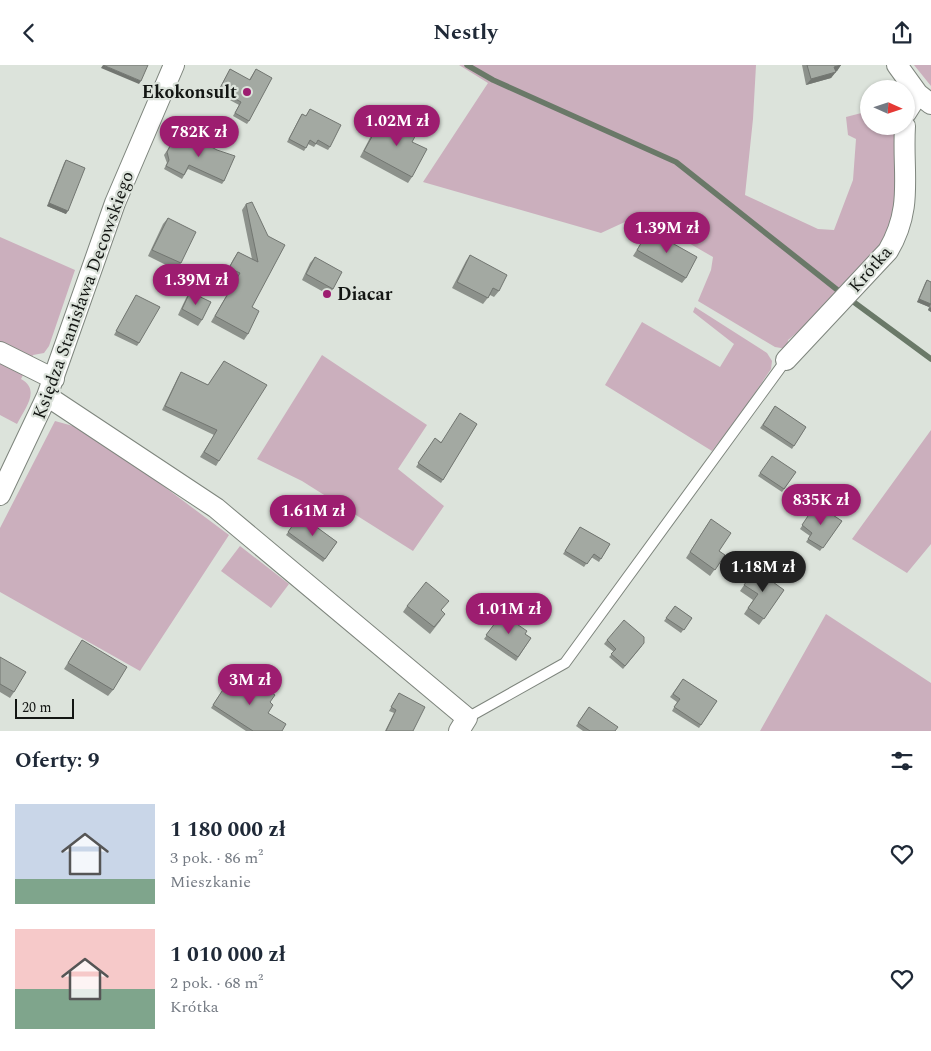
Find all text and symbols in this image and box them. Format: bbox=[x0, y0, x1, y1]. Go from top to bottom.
text: Nestly bbox=[433, 16, 498, 49]
icon: back bbox=[15, 19, 43, 47]
icon: share bbox=[888, 19, 916, 47]
place label: Ekokonsult bbox=[142, 79, 237, 106]
north arrow bbox=[860, 80, 915, 135]
map controls bbox=[860, 80, 915, 135]
marker: Ekokonsult bbox=[241, 86, 253, 98]
pin: 1.02M zł bbox=[345, 104, 449, 147]
text: 1.02M zł bbox=[365, 109, 429, 133]
pin: 782K zł bbox=[153, 116, 245, 158]
text: 782K zł bbox=[171, 120, 227, 144]
street label: Księdza Stanisława Decowskiego bbox=[26, 167, 141, 423]
pin: 1.39M zł bbox=[615, 211, 719, 254]
text: 1.39M zł bbox=[635, 216, 699, 240]
street label: Krótka bbox=[842, 240, 899, 299]
pin: 1.39M zł bbox=[144, 263, 248, 306]
text: 1.39M zł bbox=[164, 268, 228, 292]
place label: Diacar bbox=[337, 281, 393, 308]
marker: Diacar bbox=[321, 288, 333, 300]
pin: 835K zł bbox=[775, 483, 867, 526]
text: 835K zł bbox=[793, 488, 849, 512]
pin: 1.61M zł bbox=[261, 495, 365, 537]
text: 1.61M zł bbox=[281, 499, 345, 523]
pin: 1.18M zł bbox=[711, 551, 815, 593]
text: 1.18M zł bbox=[731, 555, 795, 579]
pin: 1.01M zł bbox=[457, 593, 561, 635]
text: 1.01M zł bbox=[477, 597, 541, 621]
pin: 3M zł bbox=[215, 663, 285, 706]
text: 3M zł bbox=[229, 668, 271, 692]
scale bar bbox=[15, 696, 74, 719]
text: 20 m bbox=[22, 697, 52, 718]
text: Oferty: 9 bbox=[15, 745, 99, 777]
icon: filters bbox=[888, 747, 916, 775]
text: 1 180 000 zł bbox=[170, 814, 286, 846]
icon: home bbox=[55, 824, 115, 884]
icon: heart bbox=[888, 840, 916, 868]
text: 3 pok. · 86 m² bbox=[170, 846, 263, 870]
text: Mieszkanie bbox=[170, 870, 251, 894]
text: 1 010 000 zł bbox=[170, 939, 286, 971]
icon: home bbox=[55, 949, 115, 1009]
icon: heart bbox=[888, 965, 916, 993]
text: 2 pok. · 68 m² bbox=[170, 971, 263, 995]
text: Krótka bbox=[170, 995, 219, 1019]

